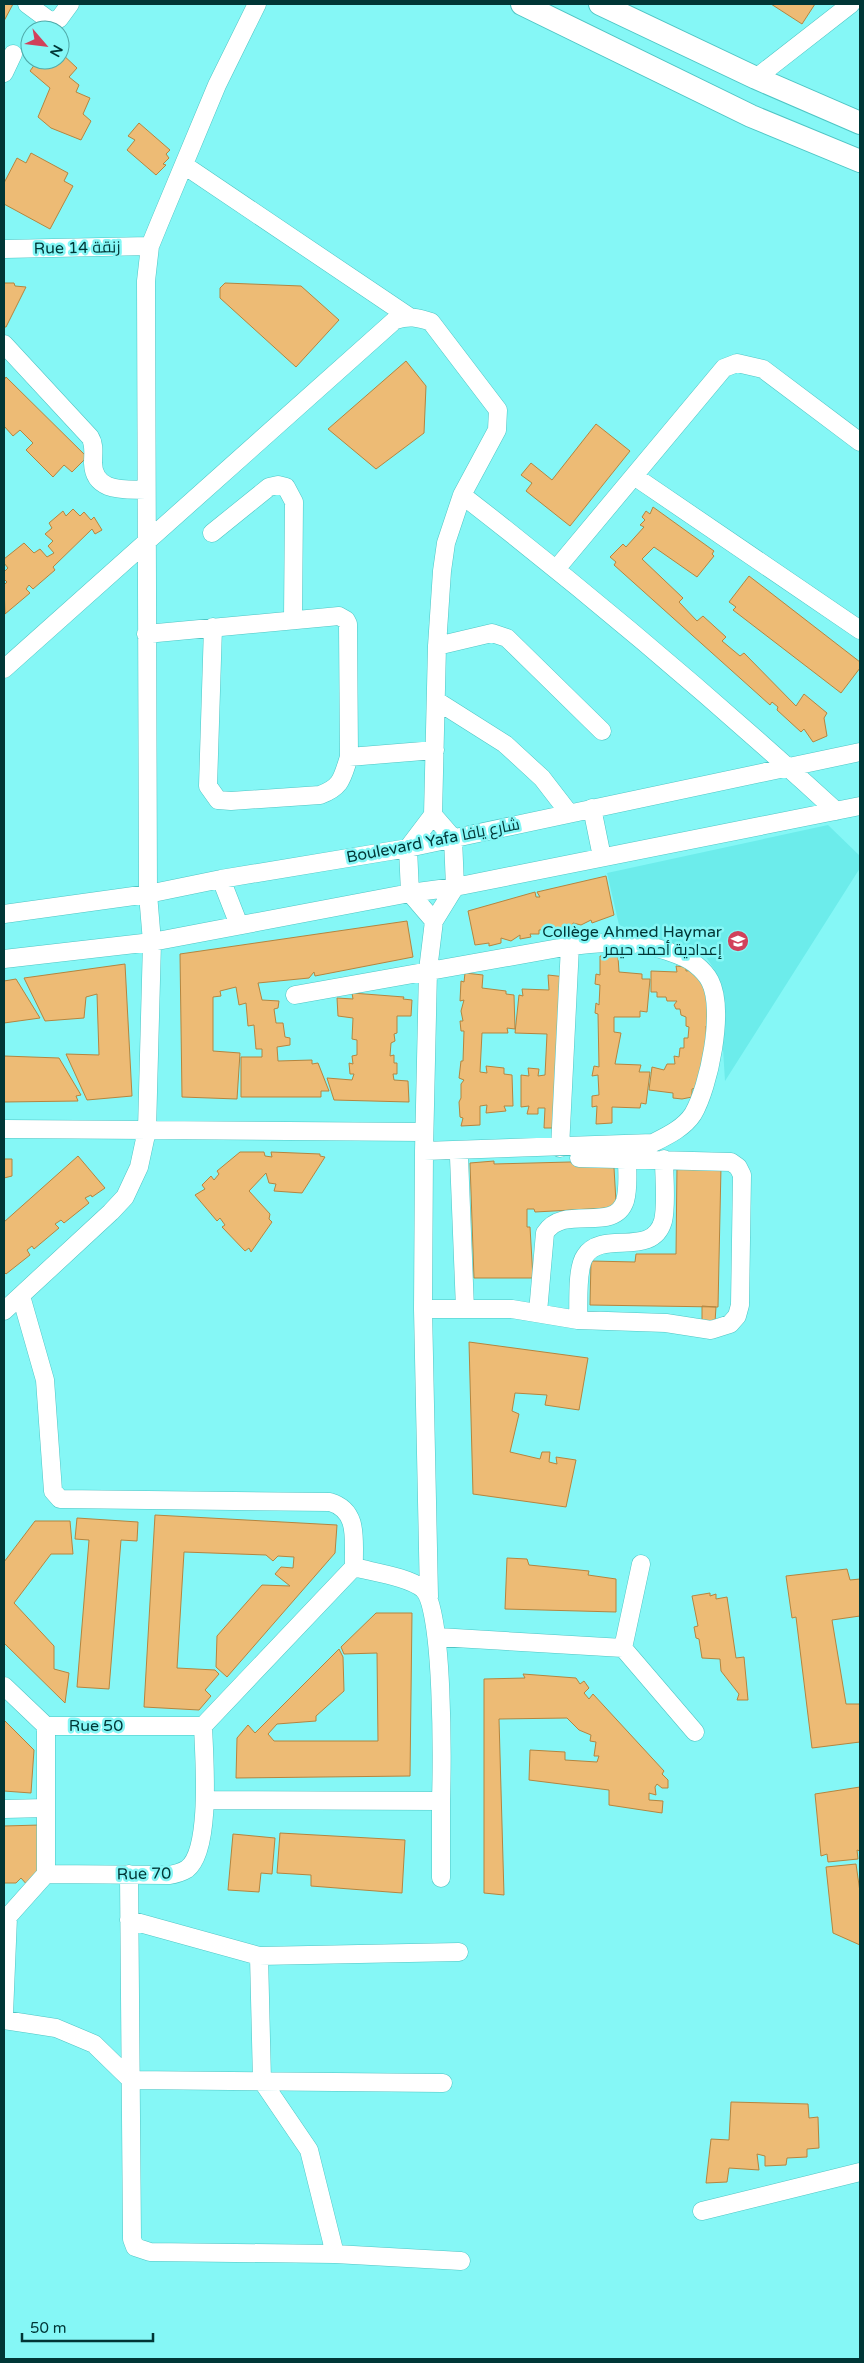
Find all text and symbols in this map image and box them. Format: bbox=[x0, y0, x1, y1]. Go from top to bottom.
north arrow bbox=[20, 20, 70, 70]
text: N bbox=[46, 42, 66, 60]
street label: Rue 14 زنقة bbox=[34, 237, 120, 259]
street label: Boulevard Yafa شارع يافا bbox=[345, 814, 522, 869]
place label: Collège Ahmed Haymar إعدادية أحمد حيمر bbox=[542, 922, 723, 960]
school or university icon: Collège Ahmed Haymar إعدادية أحمد حيمر bbox=[726, 929, 750, 953]
street label: Rue 50 bbox=[69, 1716, 123, 1736]
street label: Rue 70 bbox=[117, 1864, 171, 1884]
scale bar bbox=[22, 2310, 154, 2342]
text: 50 m bbox=[30, 2319, 67, 2337]

